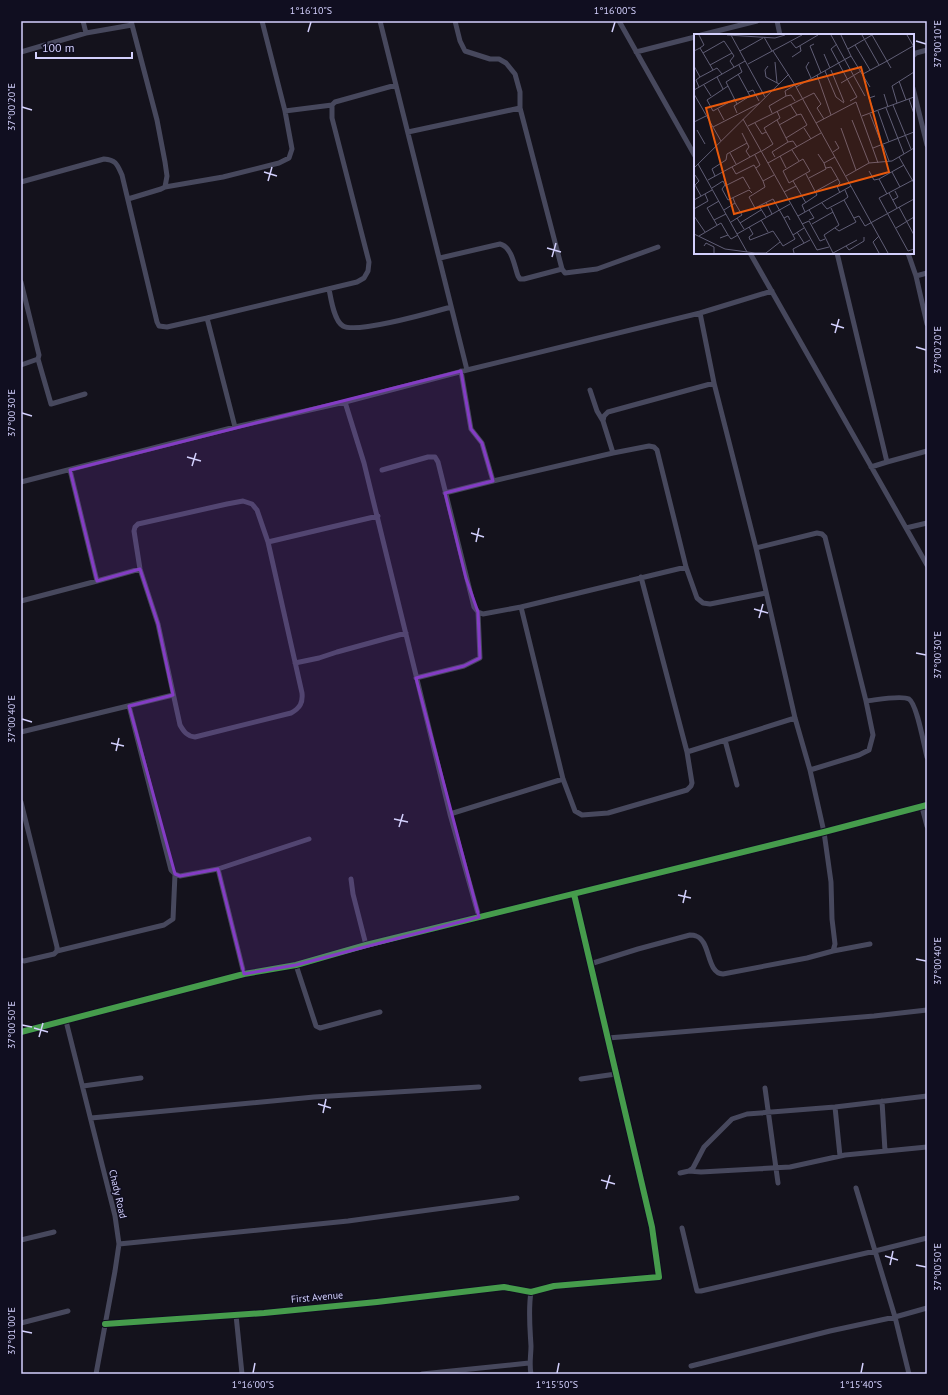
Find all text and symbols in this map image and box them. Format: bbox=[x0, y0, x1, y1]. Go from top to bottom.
text: 1°16'10"S bbox=[290, 4, 332, 17]
text: 1°16'00"S bbox=[594, 4, 636, 17]
text: 37°00'10"E bbox=[931, 20, 944, 68]
scale bar bbox=[36, 34, 132, 60]
inset map bbox=[694, 34, 914, 254]
text: 100 m bbox=[42, 40, 75, 55]
text: 37°00'20"E bbox=[5, 83, 18, 131]
text: 37°00'20"E bbox=[931, 326, 944, 374]
text: 37°00'30"E bbox=[5, 389, 18, 437]
text: 37°00'30"E bbox=[931, 631, 944, 679]
text: 37°00'40"E bbox=[5, 695, 18, 743]
text: 37°00'40"E bbox=[931, 937, 944, 985]
text: 37°00'50"E bbox=[5, 1001, 18, 1049]
street label: Chady Road bbox=[106, 1168, 130, 1220]
text: 37°00'50"E bbox=[931, 1243, 944, 1291]
street label: First Avenue bbox=[290, 1288, 344, 1306]
text: 37°01'00"E bbox=[5, 1307, 18, 1355]
text: 1°16'00"S bbox=[232, 1378, 274, 1391]
text: 1°15'50"S bbox=[536, 1378, 578, 1391]
text: 1°15'40"S bbox=[840, 1378, 882, 1391]

